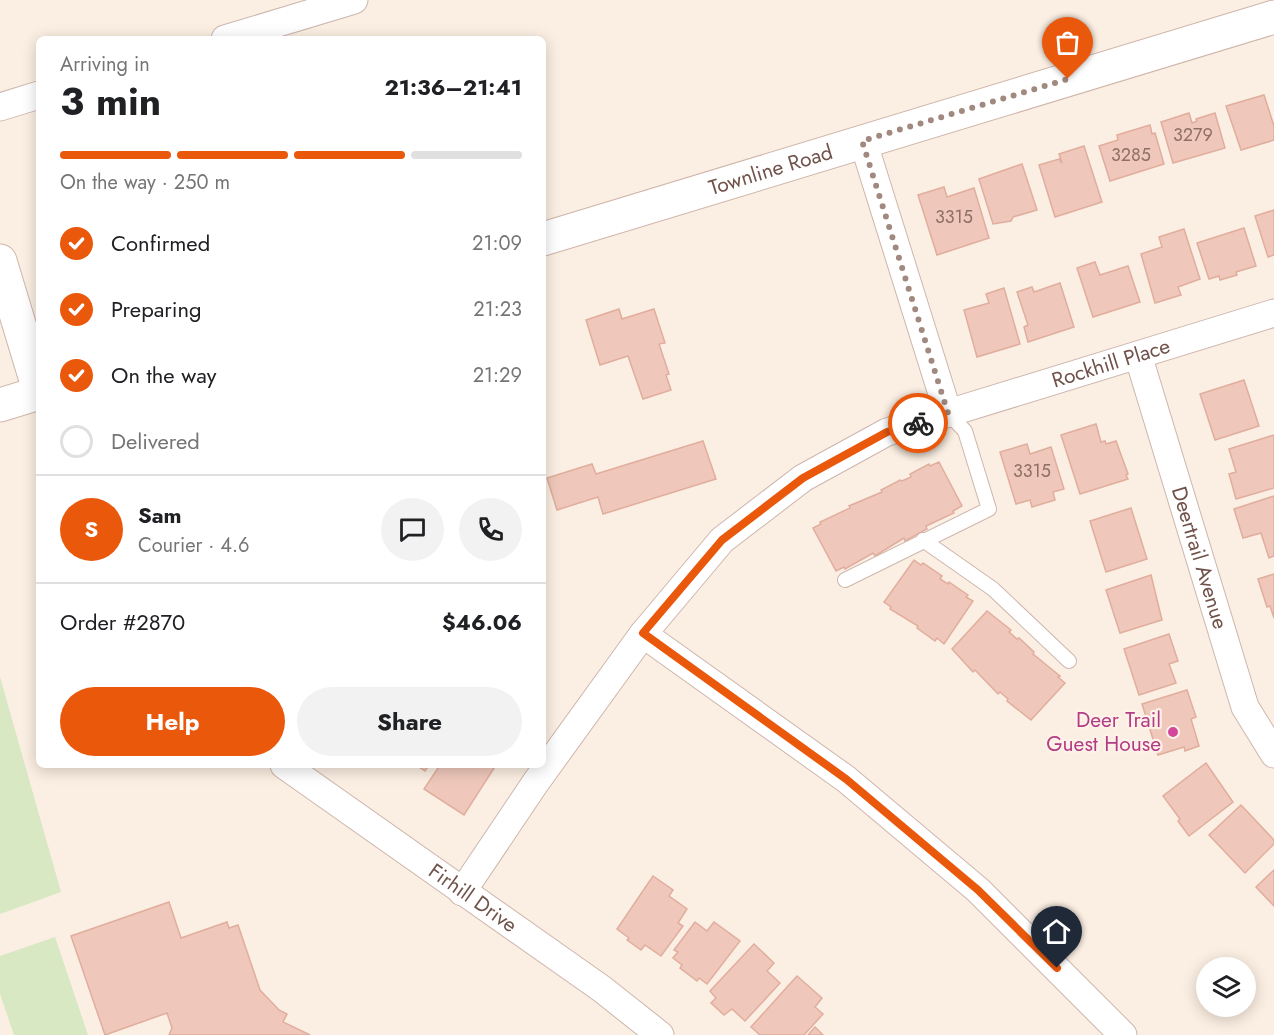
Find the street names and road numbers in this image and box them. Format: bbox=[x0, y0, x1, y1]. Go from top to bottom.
street label: Townline Road bbox=[705, 137, 836, 203]
street label: Rockhill Place bbox=[1048, 331, 1174, 395]
street label: Deertrail Avenue bbox=[1164, 483, 1236, 633]
street label: Firhill Drive bbox=[422, 856, 523, 940]

